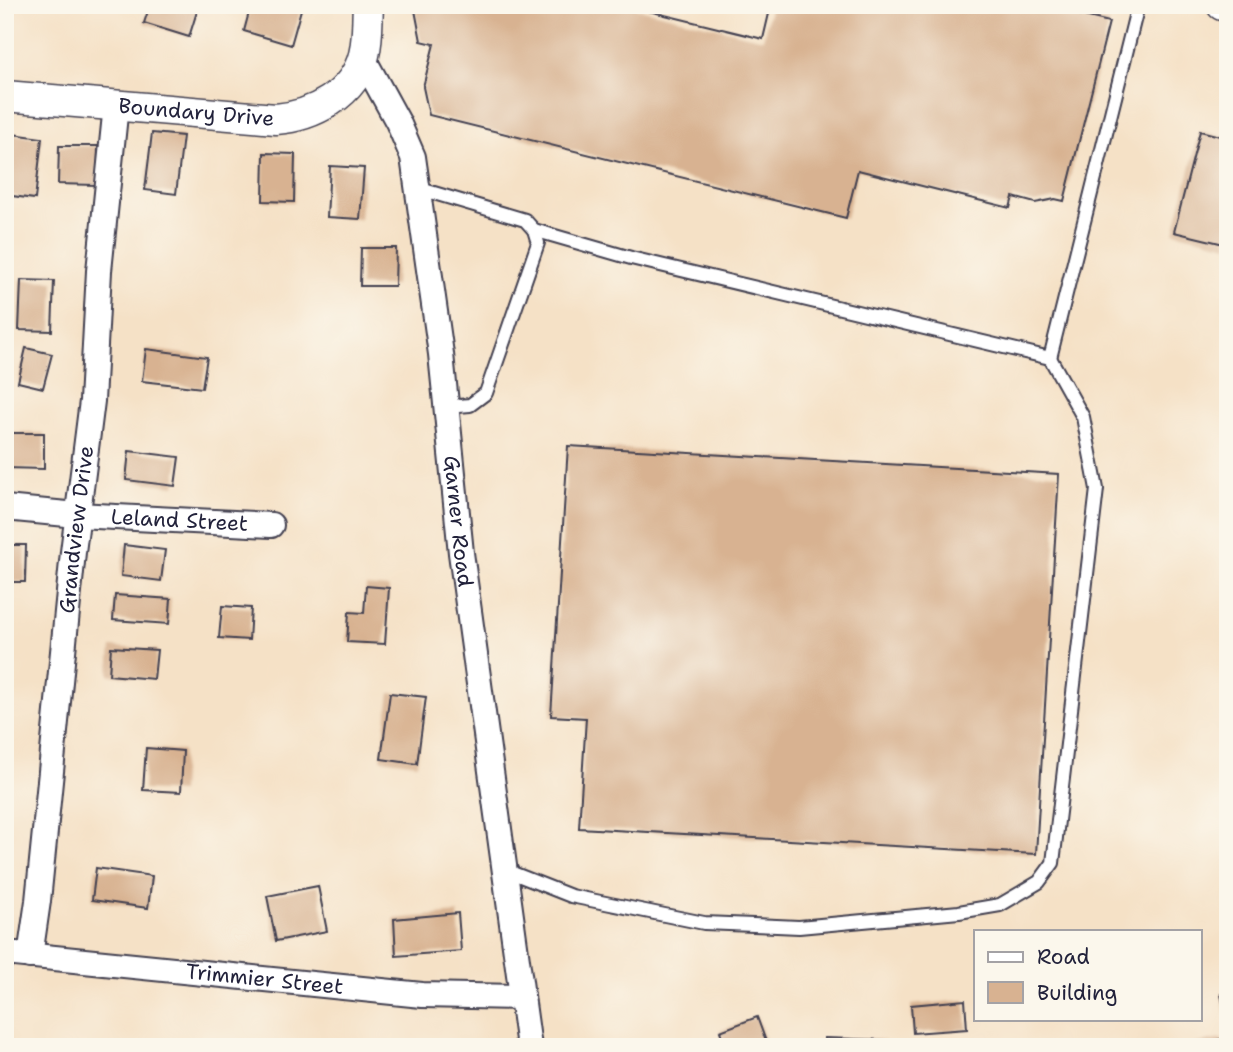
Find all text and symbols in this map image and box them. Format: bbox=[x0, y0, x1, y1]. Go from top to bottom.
street label: Boundary Drive bbox=[117, 92, 275, 133]
street label: Grandview Drive bbox=[53, 444, 100, 615]
street label: Garner Road bbox=[437, 454, 480, 589]
street label: Leland Street bbox=[110, 503, 249, 538]
legend bbox=[974, 930, 1202, 1020]
text: Road bbox=[1037, 943, 1090, 971]
street label: Trimmier Street bbox=[185, 957, 345, 1001]
text: Building bbox=[1037, 979, 1117, 1007]

